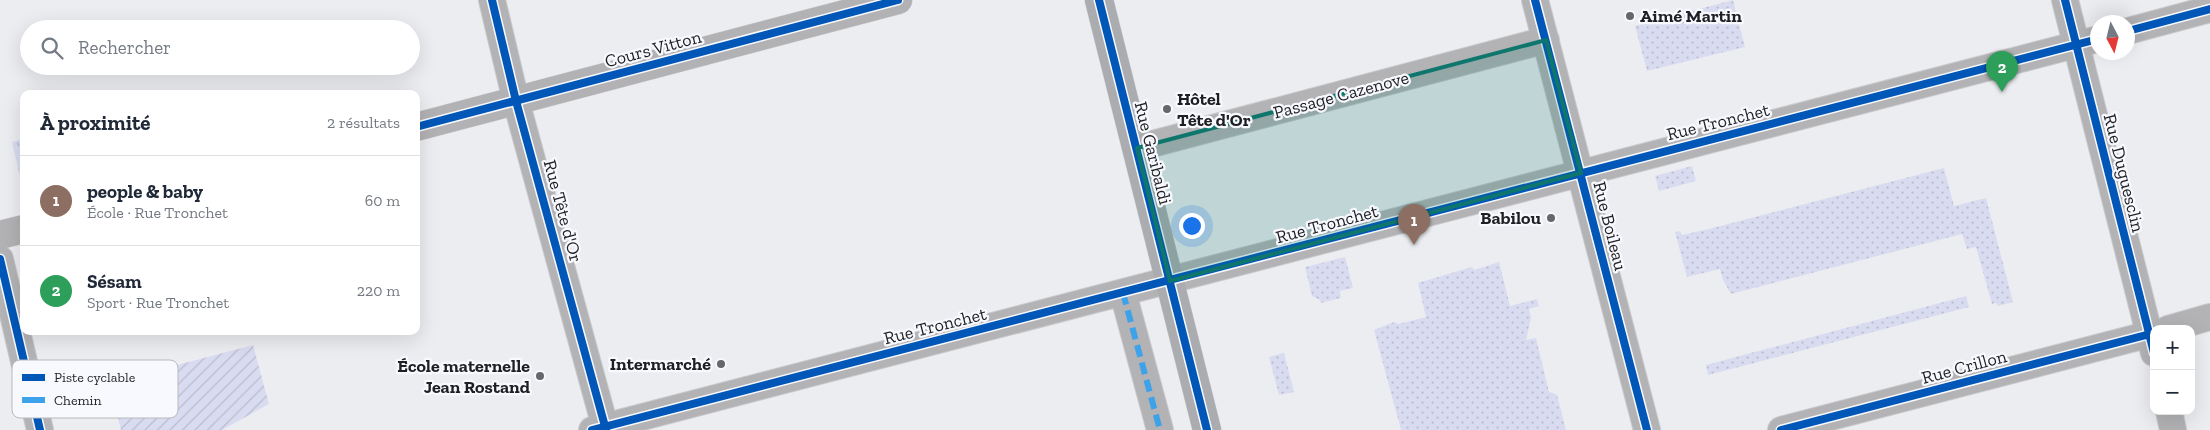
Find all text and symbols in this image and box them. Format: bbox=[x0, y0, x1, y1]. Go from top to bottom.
place label: Aimé Martin bbox=[1640, 5, 1742, 27]
marker: Aimé Martin bbox=[1624, 10, 1636, 22]
north arrow bbox=[2090, 15, 2135, 60]
search box bbox=[20, 20, 420, 75]
street label: Cours Vitton bbox=[602, 25, 704, 72]
icon: search bbox=[38, 34, 66, 62]
text: Rechercher bbox=[78, 36, 171, 59]
pin: 2 bbox=[1986, 51, 2018, 92]
street label: Passage Cazenove bbox=[1271, 66, 1411, 124]
place label: Hôtel Tête d'Or bbox=[1177, 88, 1251, 131]
street label: Rue Garibaldi bbox=[1130, 99, 1176, 207]
street label: Rue Tronchet bbox=[1664, 99, 1772, 145]
marker: Hôtel Tête d'Or bbox=[1161, 103, 1173, 115]
text: À proximité bbox=[40, 110, 150, 135]
street label: Rue Duguesclin bbox=[2099, 111, 2150, 235]
text: 2 résultats bbox=[327, 113, 400, 132]
street label: Rue Tête d'Or bbox=[539, 157, 587, 265]
street label: Rue Boileau bbox=[1588, 179, 1632, 273]
text: people & baby bbox=[87, 180, 203, 203]
text: 1 bbox=[53, 191, 59, 210]
text: 60 m bbox=[365, 191, 400, 210]
street label: Rue Tronchet bbox=[1273, 200, 1381, 248]
text: École · Rue Tronchet bbox=[87, 203, 228, 222]
pin: 1 bbox=[1398, 204, 1430, 245]
place label: Babilou bbox=[1480, 207, 1541, 229]
marker: Babilou bbox=[1545, 212, 1557, 224]
your location bbox=[1179, 213, 1205, 239]
text: Sésam bbox=[87, 270, 142, 293]
text: 2 bbox=[52, 281, 60, 300]
text: 220 m bbox=[357, 281, 400, 300]
text: Sport · Rue Tronchet bbox=[87, 293, 229, 312]
street label: Rue Tronchet bbox=[881, 303, 989, 349]
map controls bbox=[2150, 325, 2195, 415]
button: + bbox=[2150, 325, 2195, 370]
street label: Rue Crillon bbox=[1919, 345, 2010, 389]
place label: Intermarché bbox=[610, 353, 711, 375]
place label: École maternelle Jean Rostand bbox=[397, 355, 531, 398]
marker: Intermarché bbox=[715, 358, 727, 370]
legend bbox=[12, 360, 178, 418]
text: Piste cyclable bbox=[54, 369, 136, 386]
marker: École maternelle Jean Rostand bbox=[534, 370, 546, 382]
button: − bbox=[2150, 370, 2195, 415]
text: Chemin bbox=[54, 392, 102, 409]

